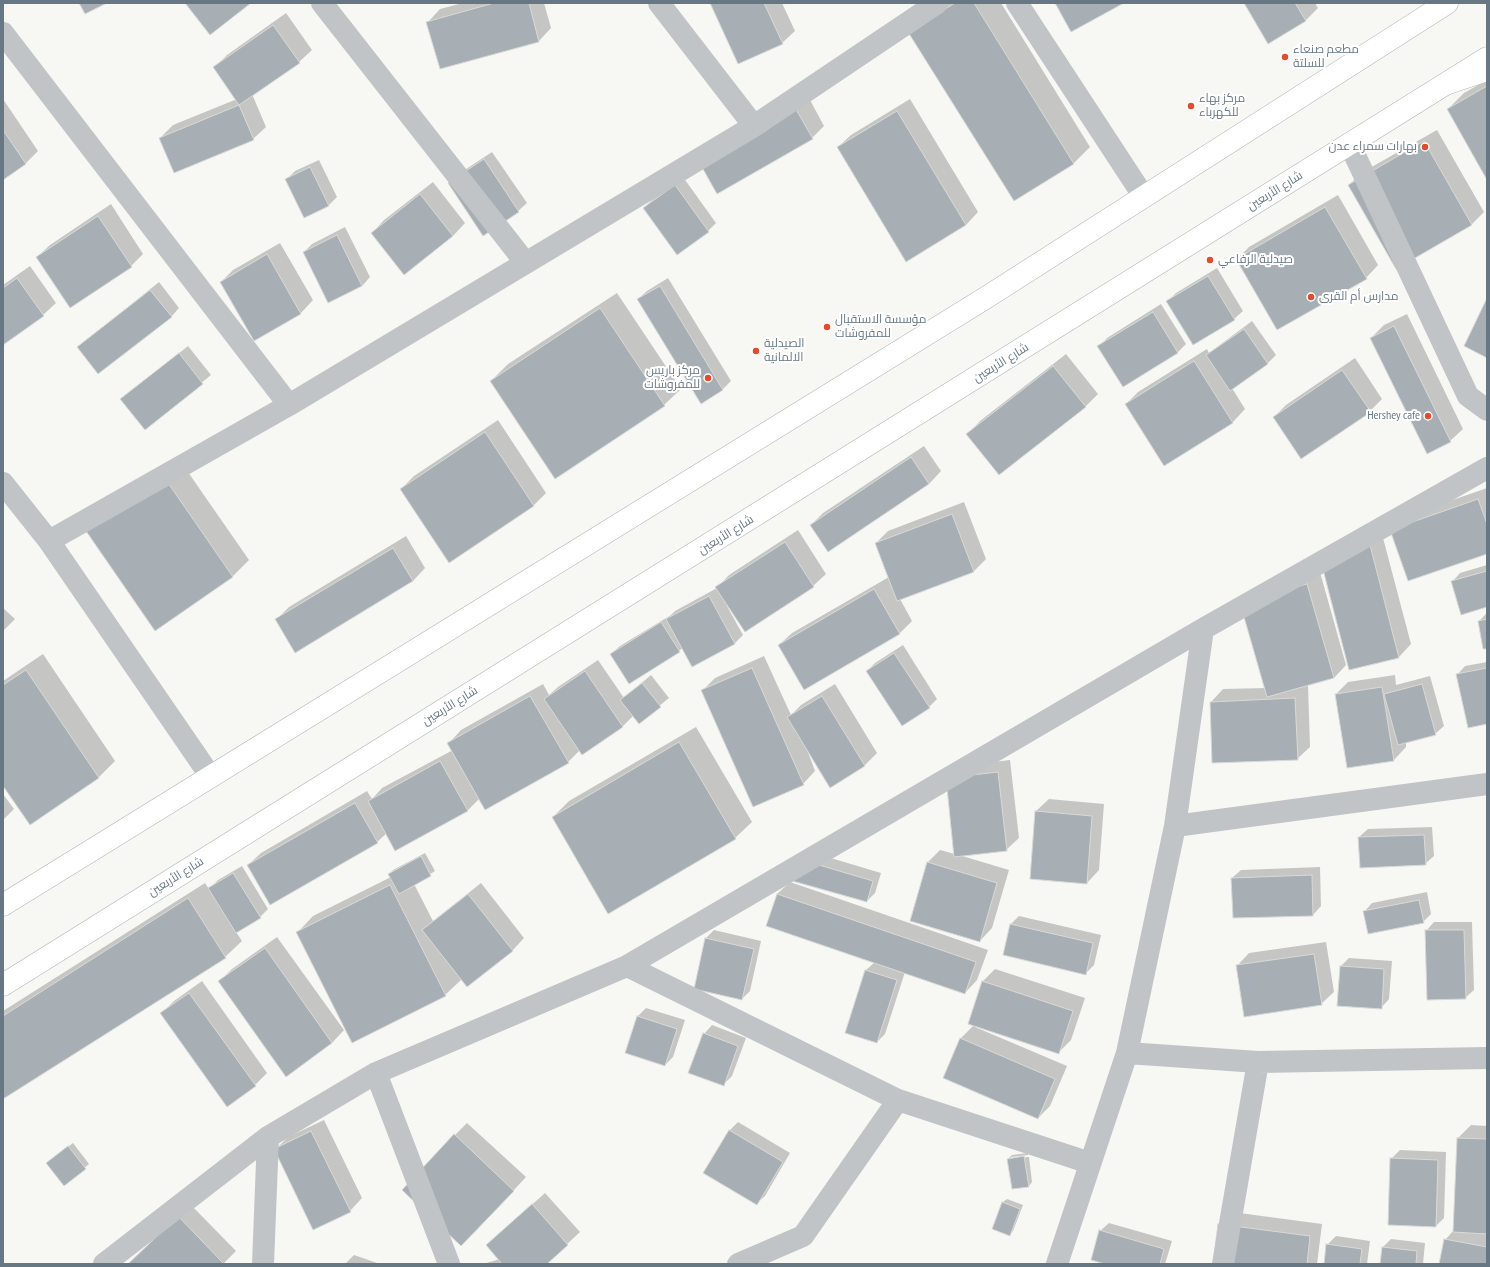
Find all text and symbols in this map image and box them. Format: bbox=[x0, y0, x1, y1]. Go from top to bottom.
place label: مطعم صنعاء للسلتة bbox=[1293, 43, 1359, 71]
marker: مطعم صنعاء للسلتة bbox=[1280, 52, 1290, 62]
place label: مركز بهاء للكهرباء bbox=[1199, 92, 1245, 120]
marker: مركز بهاء للكهرباء bbox=[1186, 101, 1196, 111]
place label: بهارات سمراء عدن bbox=[1328, 140, 1417, 154]
marker: بهارات سمراء عدن bbox=[1420, 142, 1430, 152]
street label: شارع الأربعين bbox=[1245, 168, 1305, 214]
place label: صيدلية الرفاعي bbox=[1218, 253, 1293, 267]
marker: صيدلية الرفاعي bbox=[1205, 255, 1215, 265]
place label: مدارس أم القرى bbox=[1319, 290, 1398, 304]
marker: مدارس أم القرى bbox=[1306, 292, 1316, 302]
place label: مؤسسة الاستقبال للمفروشات bbox=[835, 313, 926, 341]
marker: مؤسسة الاستقبال للمفروشات bbox=[822, 322, 832, 332]
place label: الصيدلية الالمانية bbox=[764, 337, 804, 365]
street label: شارع الأربعين bbox=[971, 340, 1031, 386]
marker: الصيدلية الالمانية bbox=[751, 346, 761, 356]
place label: مركز باريس للمفروشات bbox=[644, 364, 700, 392]
marker: مركز باريس للمفروشات bbox=[703, 373, 713, 383]
place label: Hershey cafe bbox=[1367, 409, 1420, 423]
marker: Hershey cafe bbox=[1423, 411, 1433, 421]
street label: شارع الأربعين bbox=[696, 512, 756, 558]
street label: شارع الأربعين bbox=[420, 683, 480, 729]
street label: شارع الأربعين bbox=[146, 854, 206, 900]

